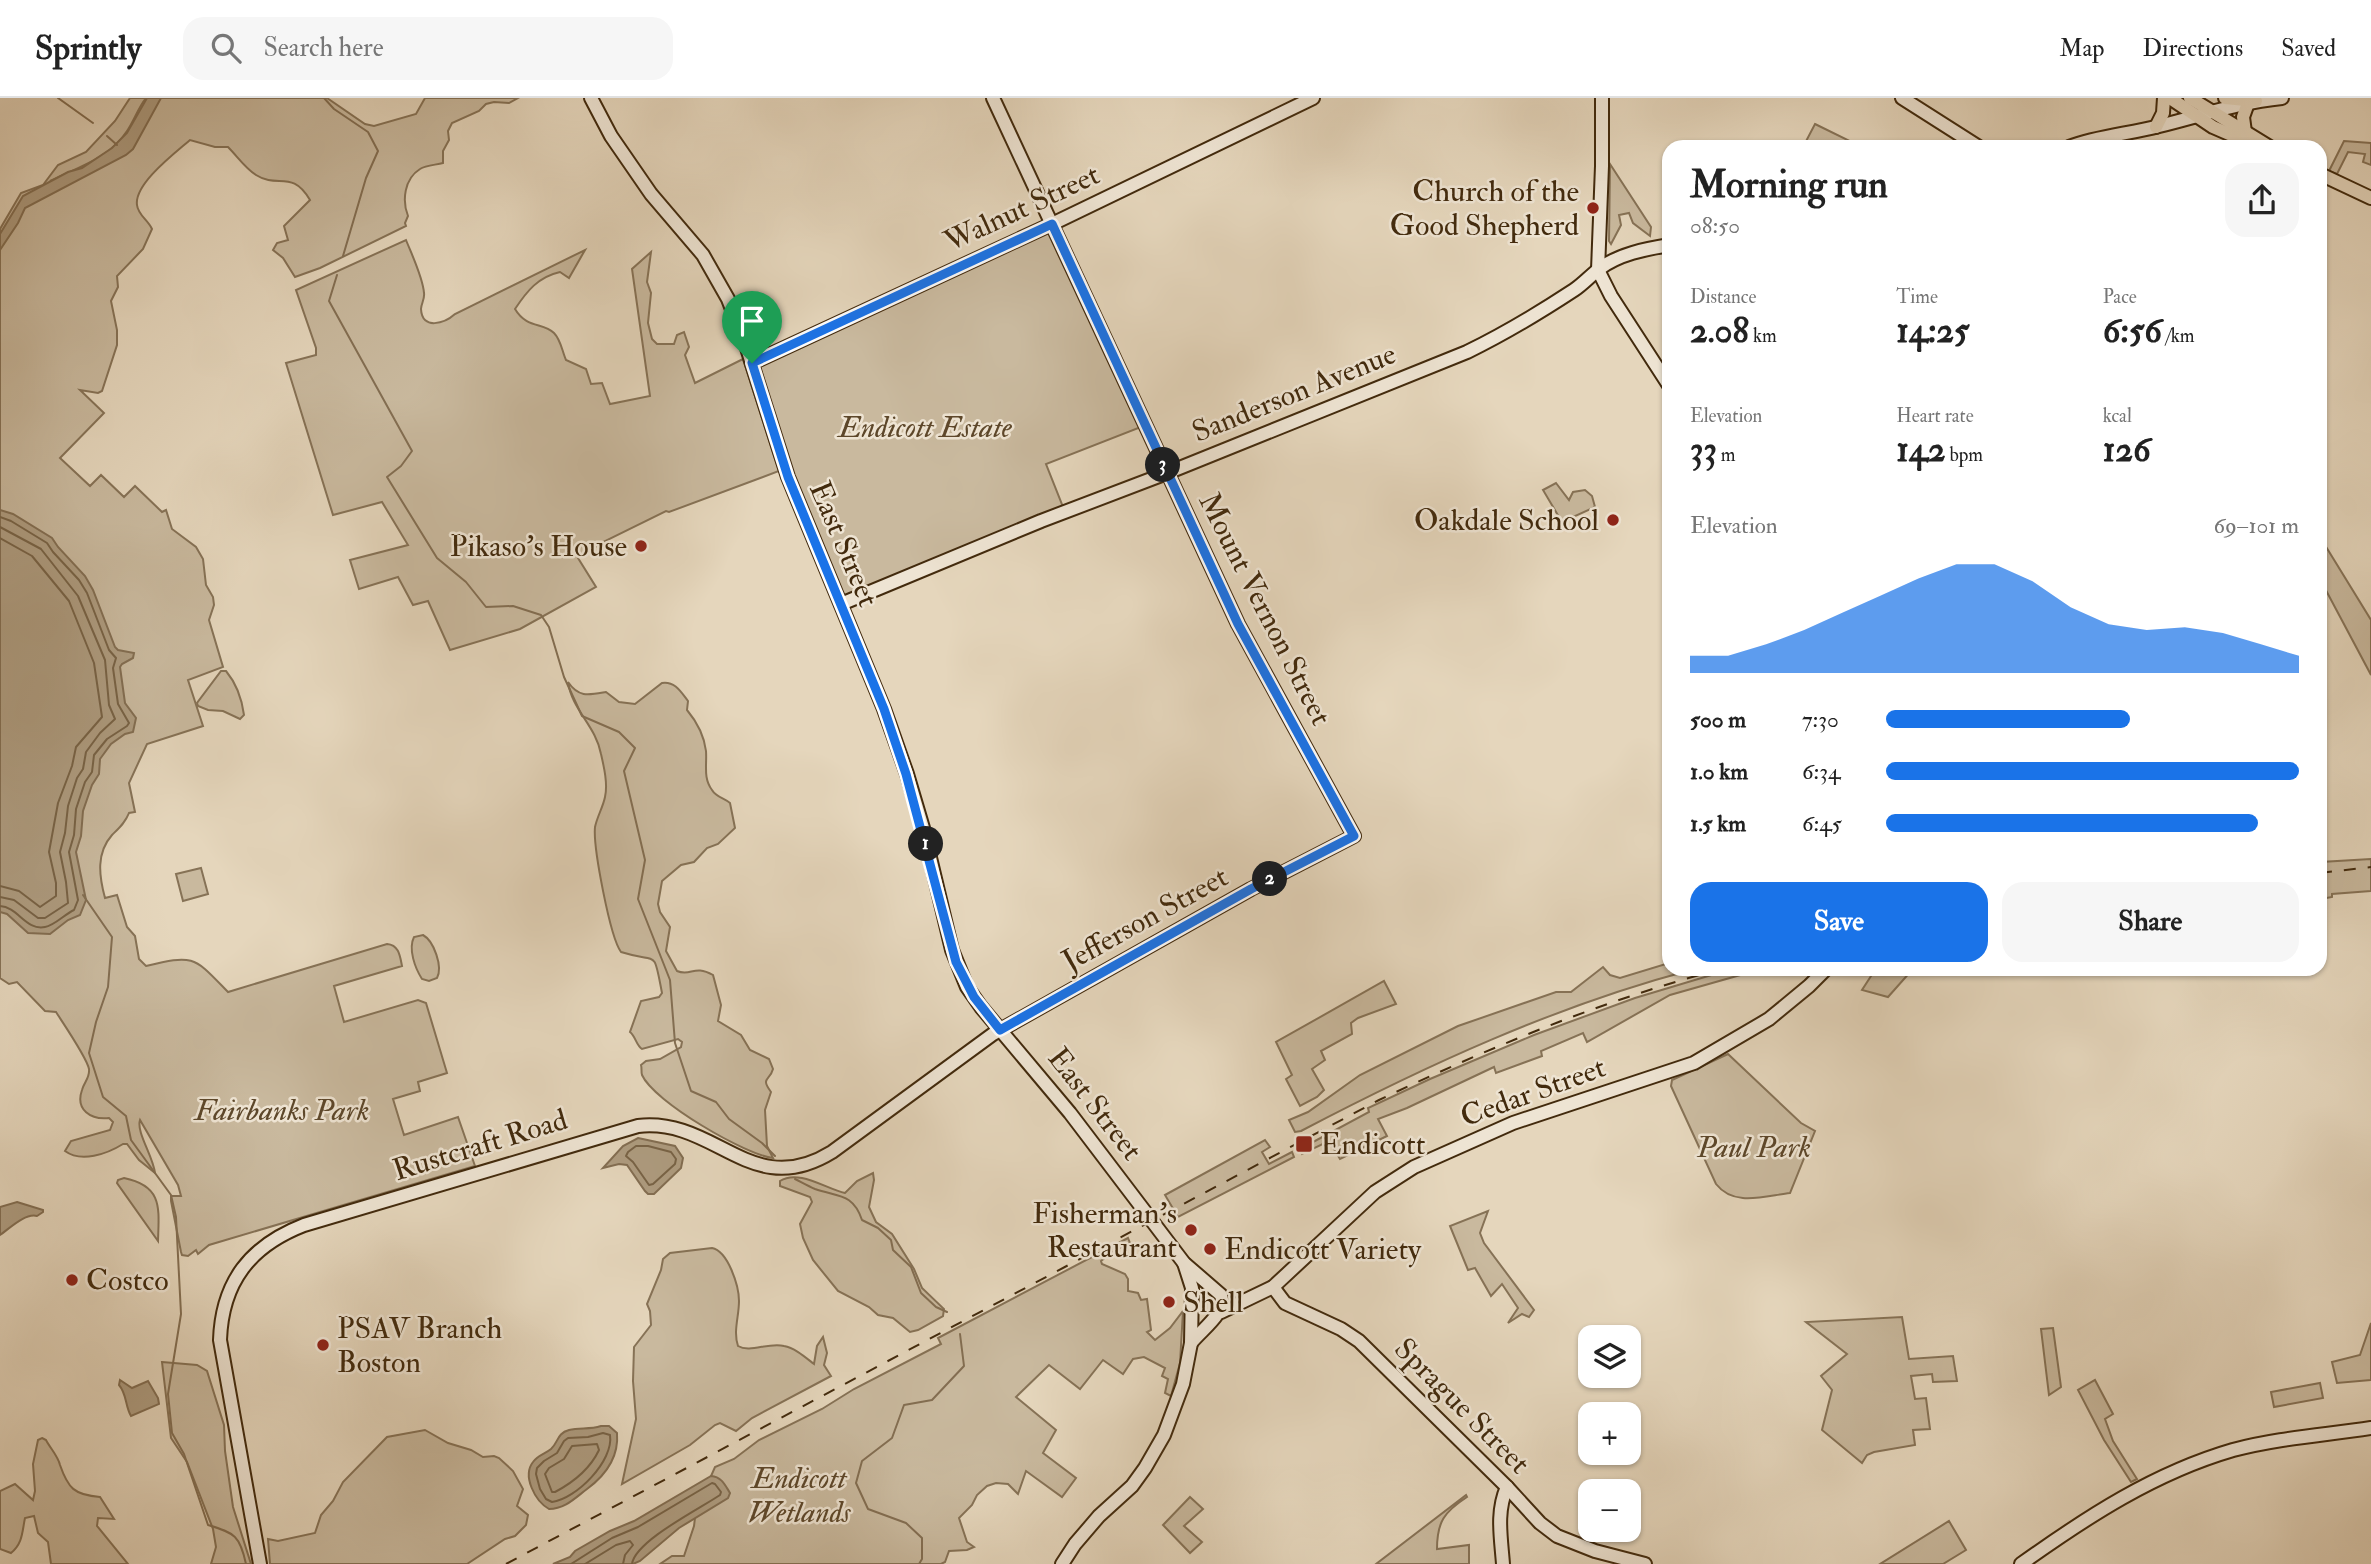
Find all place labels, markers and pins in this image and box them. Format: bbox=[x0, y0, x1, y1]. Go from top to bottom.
place label: Church of the Good Shepherd bbox=[1390, 173, 1579, 244]
marker: Church of the Good Shepherd bbox=[1585, 200, 1601, 216]
pin bbox=[722, 291, 782, 363]
pin: 3 bbox=[1146, 448, 1180, 482]
place label: Oakdale School bbox=[1414, 502, 1599, 539]
marker: Oakdale School bbox=[1605, 512, 1621, 528]
place label: Pikaso's House bbox=[450, 528, 627, 565]
marker: Pikaso's House bbox=[633, 538, 649, 554]
pin: 1 bbox=[908, 826, 944, 862]
pin: 2 bbox=[1252, 862, 1288, 896]
place label: Endicott bbox=[1320, 1126, 1426, 1163]
marker: Endicott bbox=[1294, 1134, 1314, 1154]
place label: Fisherman's Restaurant bbox=[1032, 1195, 1177, 1266]
marker: Fisherman's Restaurant bbox=[1183, 1222, 1199, 1238]
place label: Endicott Variety bbox=[1224, 1231, 1422, 1268]
marker: Endicott Variety bbox=[1202, 1241, 1218, 1257]
place label: Costco bbox=[86, 1262, 169, 1299]
marker: Costco bbox=[64, 1272, 80, 1288]
place label: Shell bbox=[1183, 1284, 1244, 1321]
marker: Shell bbox=[1161, 1294, 1177, 1310]
place label: PSAV Branch Boston bbox=[337, 1310, 502, 1381]
marker: PSAV Branch Boston bbox=[315, 1337, 331, 1353]

